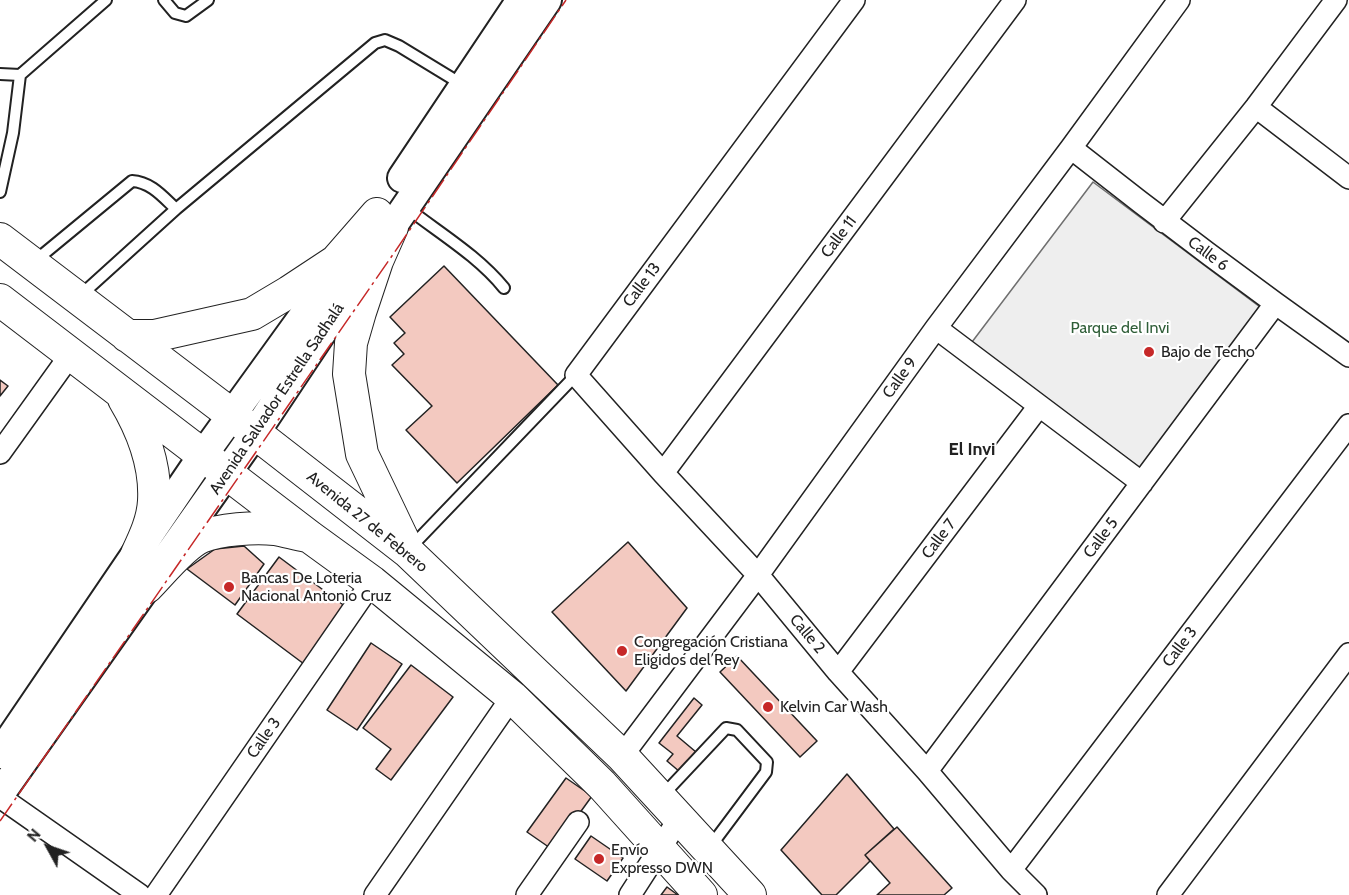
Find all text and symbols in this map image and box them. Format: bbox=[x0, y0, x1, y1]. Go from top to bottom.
street label: Calle 11 bbox=[817, 212, 861, 262]
street label: Calle 6 bbox=[1184, 233, 1232, 275]
street label: Calle 13 bbox=[619, 259, 665, 311]
street label: Avenida Salvador Estrella Sadhalá bbox=[206, 300, 348, 498]
park label: Parque del Invi bbox=[1071, 318, 1169, 338]
place label: Bajo de Techo bbox=[1161, 342, 1255, 362]
marker: Bajo de Techo bbox=[1142, 345, 1156, 359]
street label: Calle 9 bbox=[879, 354, 921, 402]
district label: El Invi bbox=[949, 439, 995, 461]
street label: Avenida 27 de Febrero bbox=[303, 467, 431, 577]
street label: Calle 5 bbox=[1080, 514, 1122, 562]
street label: Calle 7 bbox=[918, 515, 960, 563]
place label: Bancas De Loteria Nacional Antonio Cruz bbox=[241, 568, 391, 606]
marker: Bancas De Loteria Nacional Antonio Cruz bbox=[222, 580, 236, 594]
street label: Calle 2 bbox=[785, 611, 829, 657]
street label: Calle 3 bbox=[1159, 623, 1201, 671]
place label: Congregación Cristiana Eligidos del Rey bbox=[634, 632, 788, 670]
marker: Congregación Cristiana Eligidos del Rey bbox=[615, 644, 629, 658]
place label: Kelvin Car Wash bbox=[780, 697, 888, 717]
marker: Kelvin Car Wash bbox=[761, 700, 775, 714]
street label: Calle 3 bbox=[243, 714, 285, 762]
north arrow bbox=[18, 817, 78, 877]
text: N bbox=[23, 825, 45, 846]
place label: Envío Expresso DWN bbox=[611, 840, 713, 878]
marker: Envío Expresso DWN bbox=[592, 852, 606, 866]

